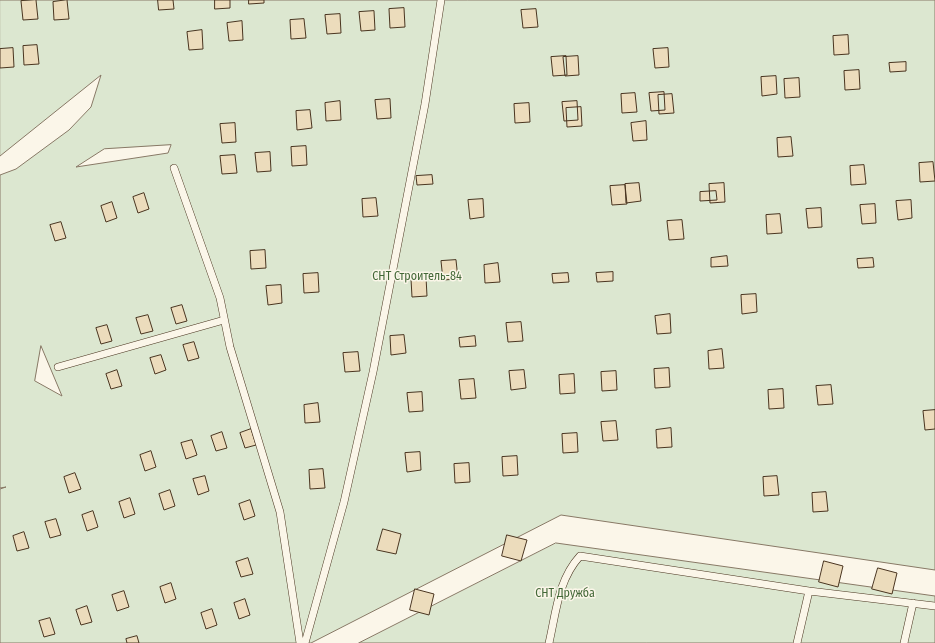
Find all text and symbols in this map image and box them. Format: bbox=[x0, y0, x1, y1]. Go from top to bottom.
park label: СНТ Строитель-84 bbox=[372, 270, 462, 284]
park label: СНТ Дружба bbox=[535, 587, 595, 601]

